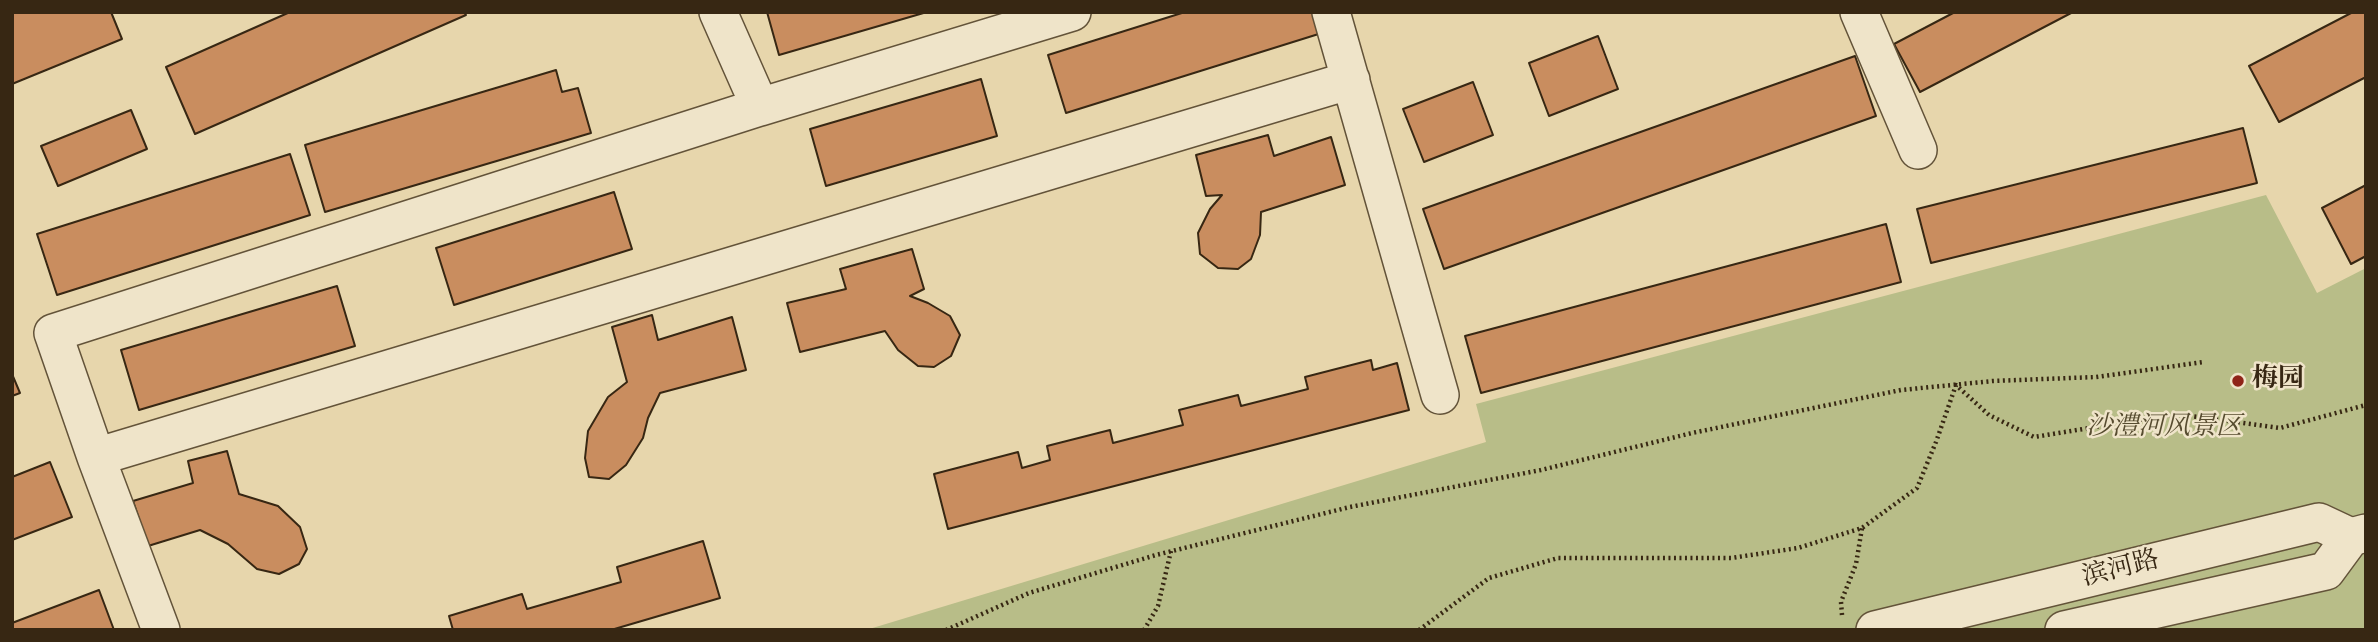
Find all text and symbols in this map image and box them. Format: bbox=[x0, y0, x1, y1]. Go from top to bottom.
place label: 梅园 bbox=[2252, 365, 2304, 397]
marker: 梅园 bbox=[2230, 373, 2246, 389]
park label: 沙澧河风景区 bbox=[2086, 413, 2242, 445]
street label: 滨河路 bbox=[2079, 545, 2163, 595]

